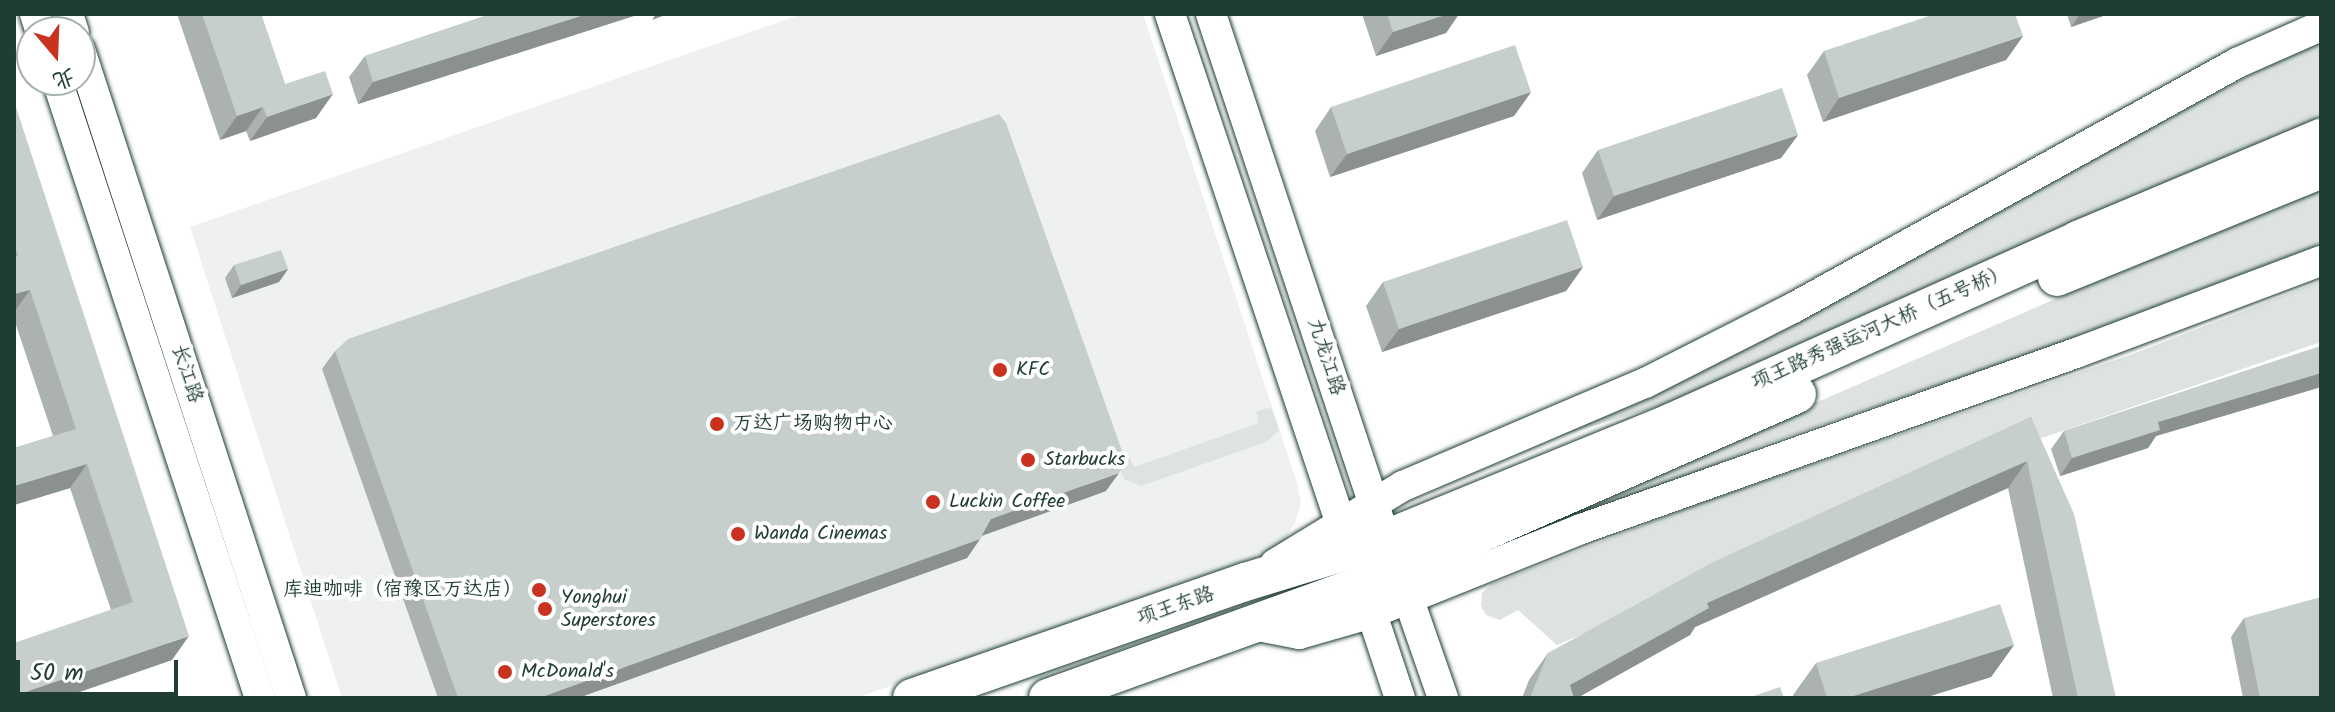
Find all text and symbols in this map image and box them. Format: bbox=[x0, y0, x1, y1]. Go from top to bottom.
north arrow bbox=[16, 16, 96, 96]
text: 北 bbox=[47, 57, 79, 97]
street label: 项王路秀强运河大桥（五号桥） bbox=[1748, 260, 2014, 396]
street label: 九龙江路 bbox=[1301, 315, 1349, 399]
street label: 长江路 bbox=[165, 342, 207, 406]
place label: KFC bbox=[1016, 358, 1050, 382]
marker: KFC bbox=[991, 361, 1009, 379]
place label: 万达广场购物中心 bbox=[733, 412, 893, 436]
marker: 万达广场购物中心 bbox=[708, 415, 726, 433]
place label: Starbucks bbox=[1044, 448, 1125, 472]
marker: Starbucks bbox=[1019, 451, 1037, 469]
place label: Luckin Coffee bbox=[949, 490, 1065, 514]
marker: Luckin Coffee bbox=[924, 493, 942, 511]
place label: Wanda Cinemas bbox=[754, 522, 887, 546]
marker: Wanda Cinemas bbox=[729, 525, 747, 543]
place label: 库迪咖啡（宿豫区万达店） bbox=[283, 578, 523, 602]
marker: 库迪咖啡（宿豫区万达店） bbox=[530, 581, 548, 599]
street label: 项王东路 bbox=[1134, 583, 1218, 631]
place label: Yonghui Superstores bbox=[561, 586, 656, 633]
marker: Yonghui Superstores bbox=[536, 600, 554, 618]
scale bar bbox=[20, 644, 182, 694]
text: 50 m bbox=[30, 654, 84, 693]
place label: McDonald's bbox=[521, 660, 614, 684]
marker: McDonald's bbox=[496, 663, 514, 681]

